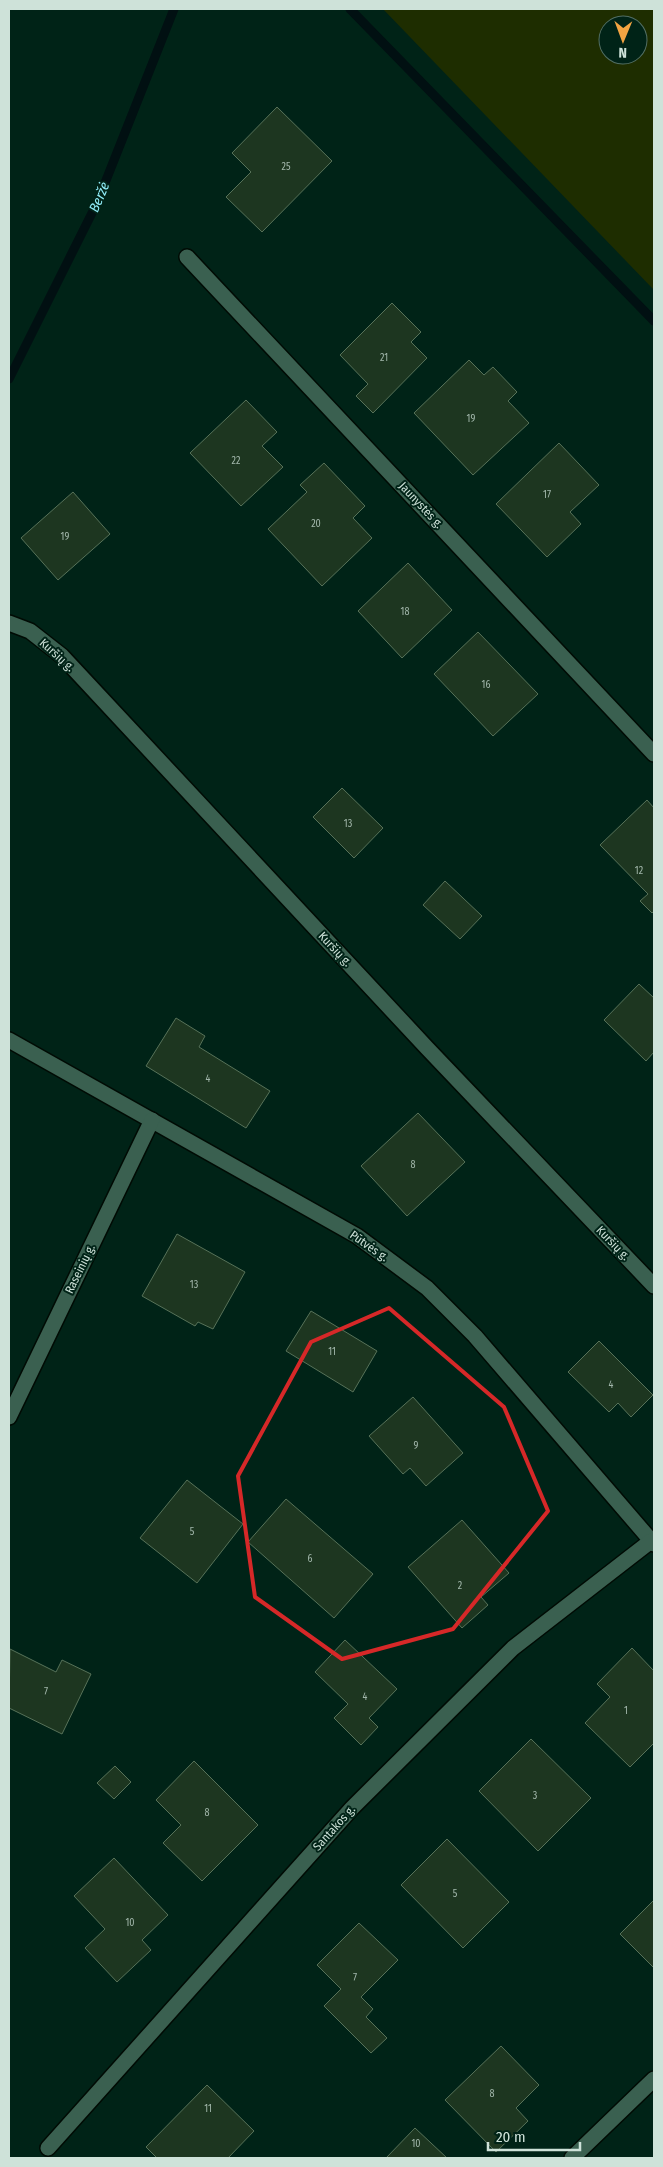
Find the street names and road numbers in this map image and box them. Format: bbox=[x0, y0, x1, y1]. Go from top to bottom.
street label: Jaunystės g. bbox=[396, 479, 446, 531]
street label: Kuršių g. bbox=[37, 636, 78, 675]
street label: Kuršių g. bbox=[316, 929, 355, 969]
street label: Kuršių g. bbox=[593, 1223, 633, 1263]
street label: Pūtvės g. bbox=[347, 1228, 391, 1264]
street label: Raseinių g. bbox=[62, 1242, 98, 1296]
street label: Santakos g. bbox=[310, 1802, 358, 1853]

